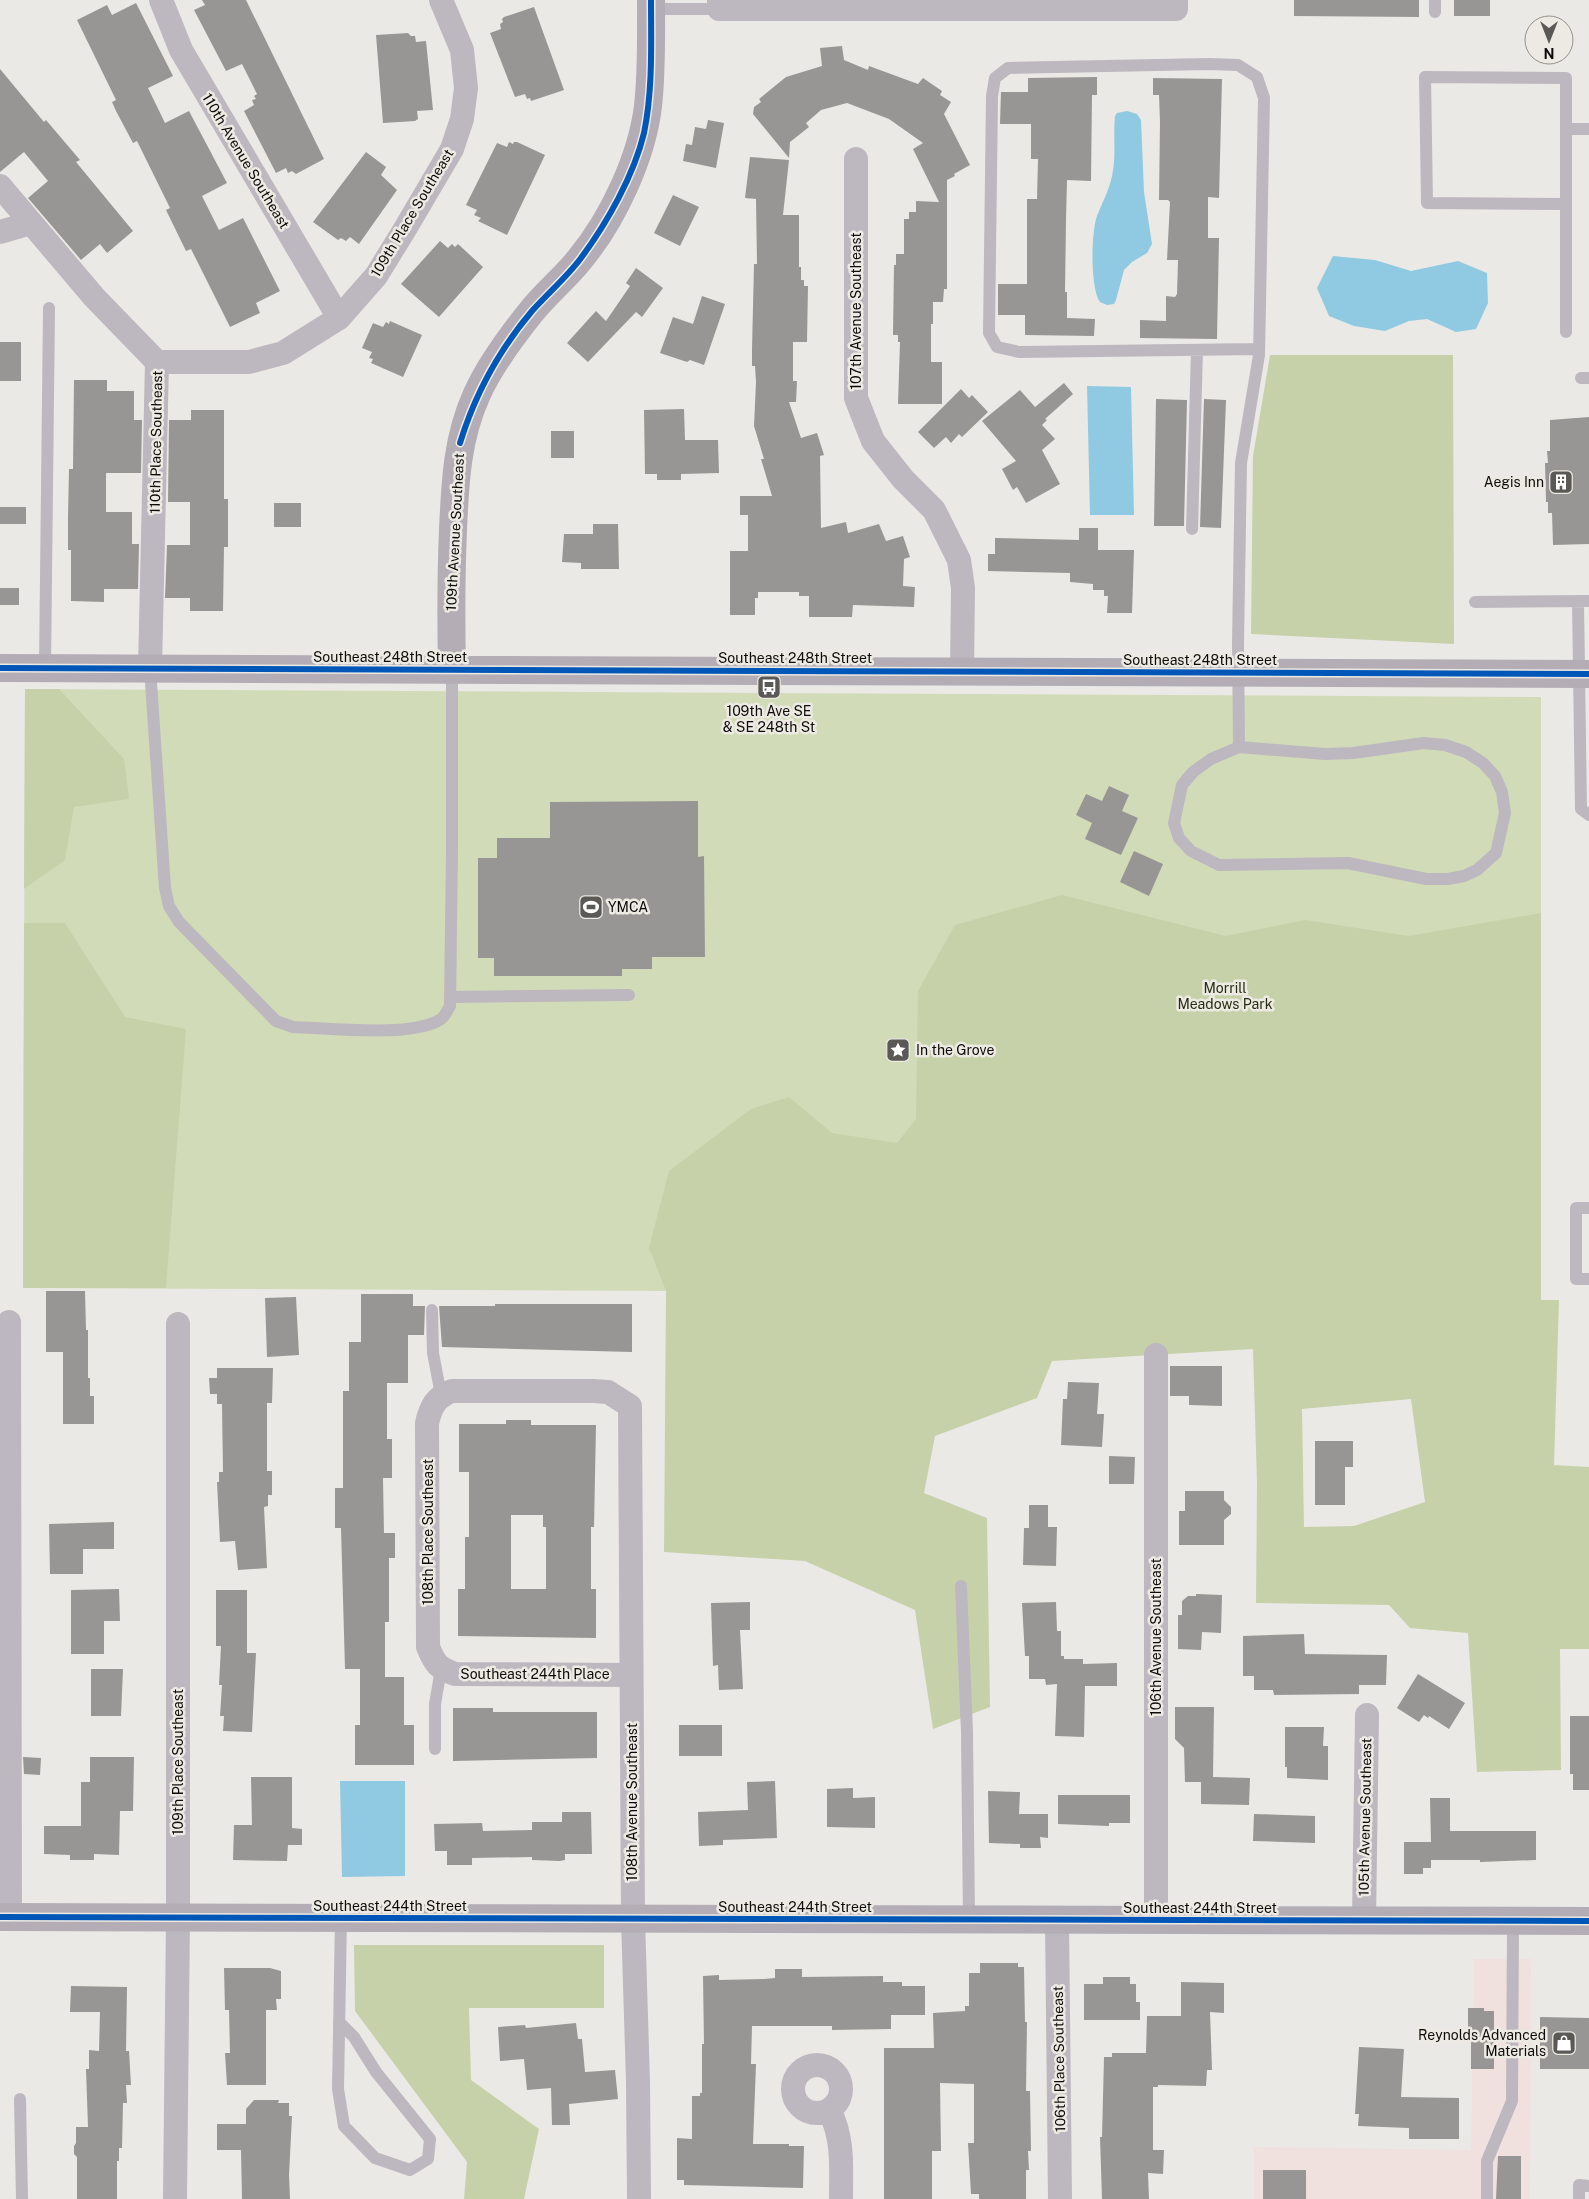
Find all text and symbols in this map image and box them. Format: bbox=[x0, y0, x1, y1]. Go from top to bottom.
north arrow bbox=[1524, 15, 1574, 65]
text: N bbox=[1544, 45, 1554, 61]
street label: 110th Avenue Southeast bbox=[199, 90, 293, 232]
street label: 109th Place Southeast bbox=[367, 146, 457, 280]
street label: 107th Avenue Southeast bbox=[848, 232, 864, 390]
street label: 110th Place Southeast bbox=[147, 370, 165, 514]
street label: 109th Avenue Southeast bbox=[443, 453, 467, 611]
building icon: Aegis Inn bbox=[1548, 469, 1574, 495]
place label: Aegis Inn bbox=[1484, 474, 1544, 490]
street label: Southeast 248th Street bbox=[313, 649, 467, 665]
street label: Southeast 248th Street bbox=[718, 650, 872, 666]
street label: Southeast 248th Street bbox=[1123, 652, 1277, 668]
bus stop icon: 109th Ave SE & SE 248th St bbox=[756, 674, 782, 700]
place label: 109th Ave SE & SE 248th St bbox=[723, 703, 815, 735]
sports icon: YMCA bbox=[578, 894, 604, 920]
place label: YMCA bbox=[608, 899, 648, 915]
park label: Morrill Meadows Park bbox=[1177, 980, 1273, 1012]
place icon: In the Grove bbox=[885, 1037, 911, 1063]
place label: In the Grove bbox=[916, 1042, 995, 1058]
street label: 108th Place Southeast bbox=[420, 1459, 436, 1605]
street label: 106th Avenue Southeast bbox=[1148, 1558, 1164, 1716]
street label: Southeast 244th Place bbox=[460, 1666, 610, 1682]
street label: 109th Place Southeast bbox=[170, 1689, 186, 1835]
street label: 108th Avenue Southeast bbox=[624, 1723, 640, 1881]
street label: 105th Avenue Southeast bbox=[1356, 1738, 1374, 1896]
street label: Southeast 244th Street bbox=[313, 1898, 467, 1914]
street label: Southeast 244th Street bbox=[718, 1899, 872, 1915]
street label: Southeast 244th Street bbox=[1123, 1900, 1277, 1916]
street label: 106th Place Southeast bbox=[1050, 1986, 1068, 2132]
place label: Reynolds Advanced Materials bbox=[1418, 2027, 1546, 2059]
shop icon: Reynolds Advanced Materials bbox=[1551, 2030, 1577, 2056]

